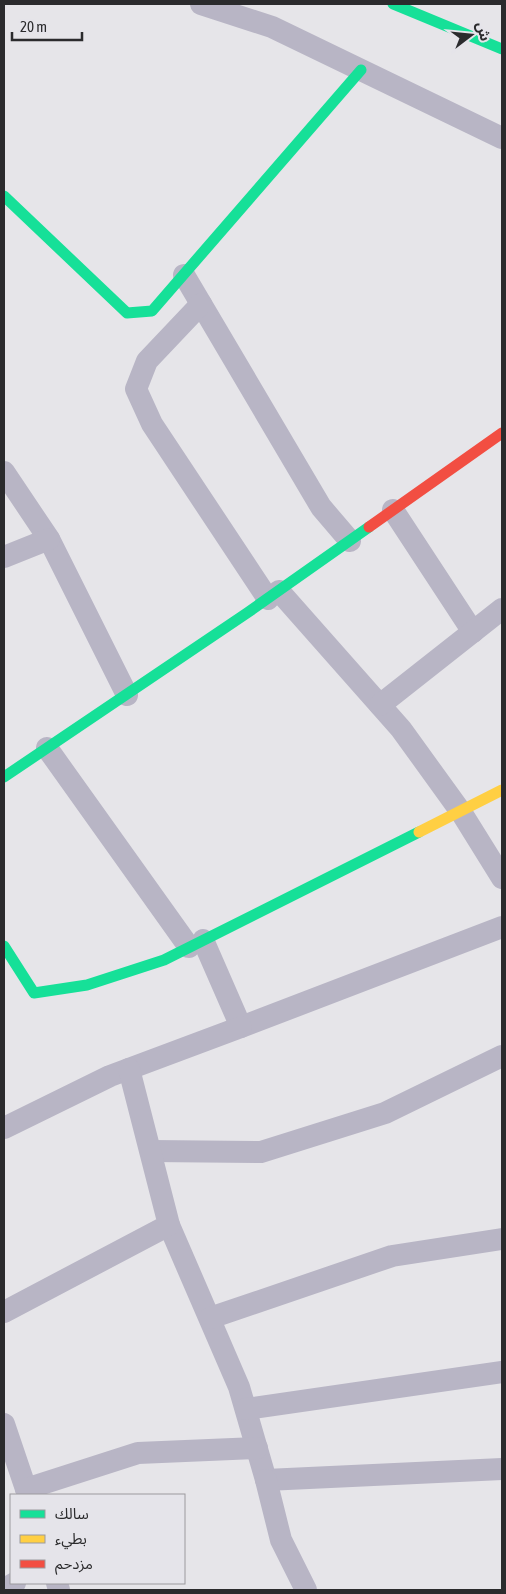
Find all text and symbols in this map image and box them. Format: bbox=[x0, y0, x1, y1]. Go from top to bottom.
scale bar bbox=[12, 10, 82, 42]
north arrow bbox=[446, 10, 496, 60]
text: 20 m bbox=[20, 18, 47, 35]
text: ش bbox=[473, 20, 494, 43]
legend bbox=[10, 1494, 185, 1584]
text: سالك bbox=[55, 1505, 89, 1522]
text: بطيء bbox=[55, 1530, 87, 1550]
text: مزدحم bbox=[55, 1555, 93, 1575]

